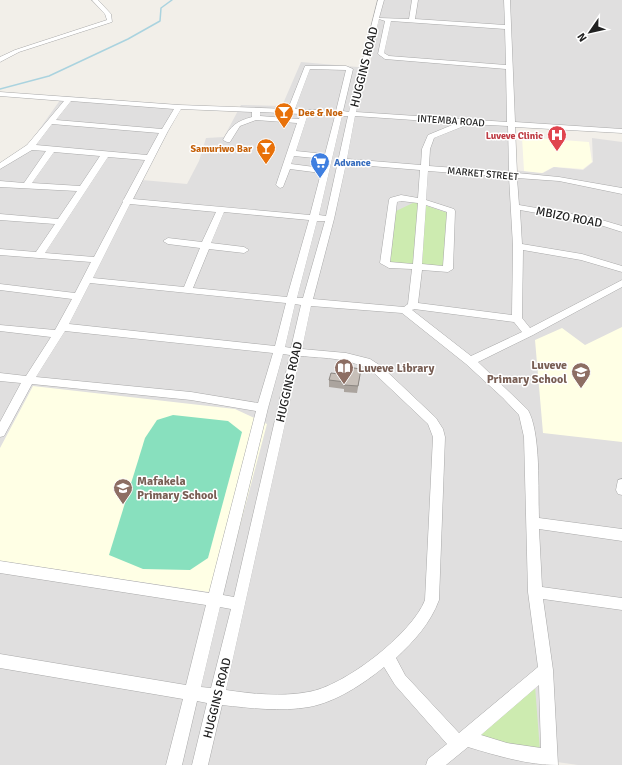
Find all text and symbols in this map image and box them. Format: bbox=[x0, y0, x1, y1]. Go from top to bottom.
north arrow bbox=[570, 12, 610, 52]
street label: HUGGINS ROAD bbox=[347, 25, 382, 109]
text: N bbox=[575, 31, 590, 44]
bar icon: Dee & Noe bbox=[273, 101, 295, 129]
place label: Dee & Noe bbox=[298, 107, 343, 119]
street label: INTEMBA ROAD bbox=[417, 113, 485, 129]
hospital icon: Luveve Clinic bbox=[546, 124, 568, 152]
place label: Luveve Clinic bbox=[486, 130, 543, 142]
bar icon: Samuriwo Bar bbox=[255, 137, 277, 165]
place label: Samuriwo Bar bbox=[190, 143, 252, 155]
supermarket icon: Advance bbox=[309, 151, 331, 179]
place label: Advance bbox=[334, 157, 371, 169]
street label: MARKET STREET bbox=[447, 165, 519, 183]
street label: MBIZO ROAD bbox=[534, 204, 604, 231]
street label: HUGGINS ROAD bbox=[273, 340, 306, 424]
library icon: Luveve Library bbox=[333, 357, 355, 385]
place label: Luveve Primary School bbox=[487, 358, 567, 387]
place label: Luveve Library bbox=[358, 361, 435, 376]
school or university icon: Luveve Primary School bbox=[570, 361, 592, 389]
place label: Mafakela Primary School bbox=[137, 474, 218, 503]
school or university icon: Mafakela Primary School bbox=[112, 477, 134, 505]
street label: HUGGINS ROAD bbox=[200, 656, 235, 740]

